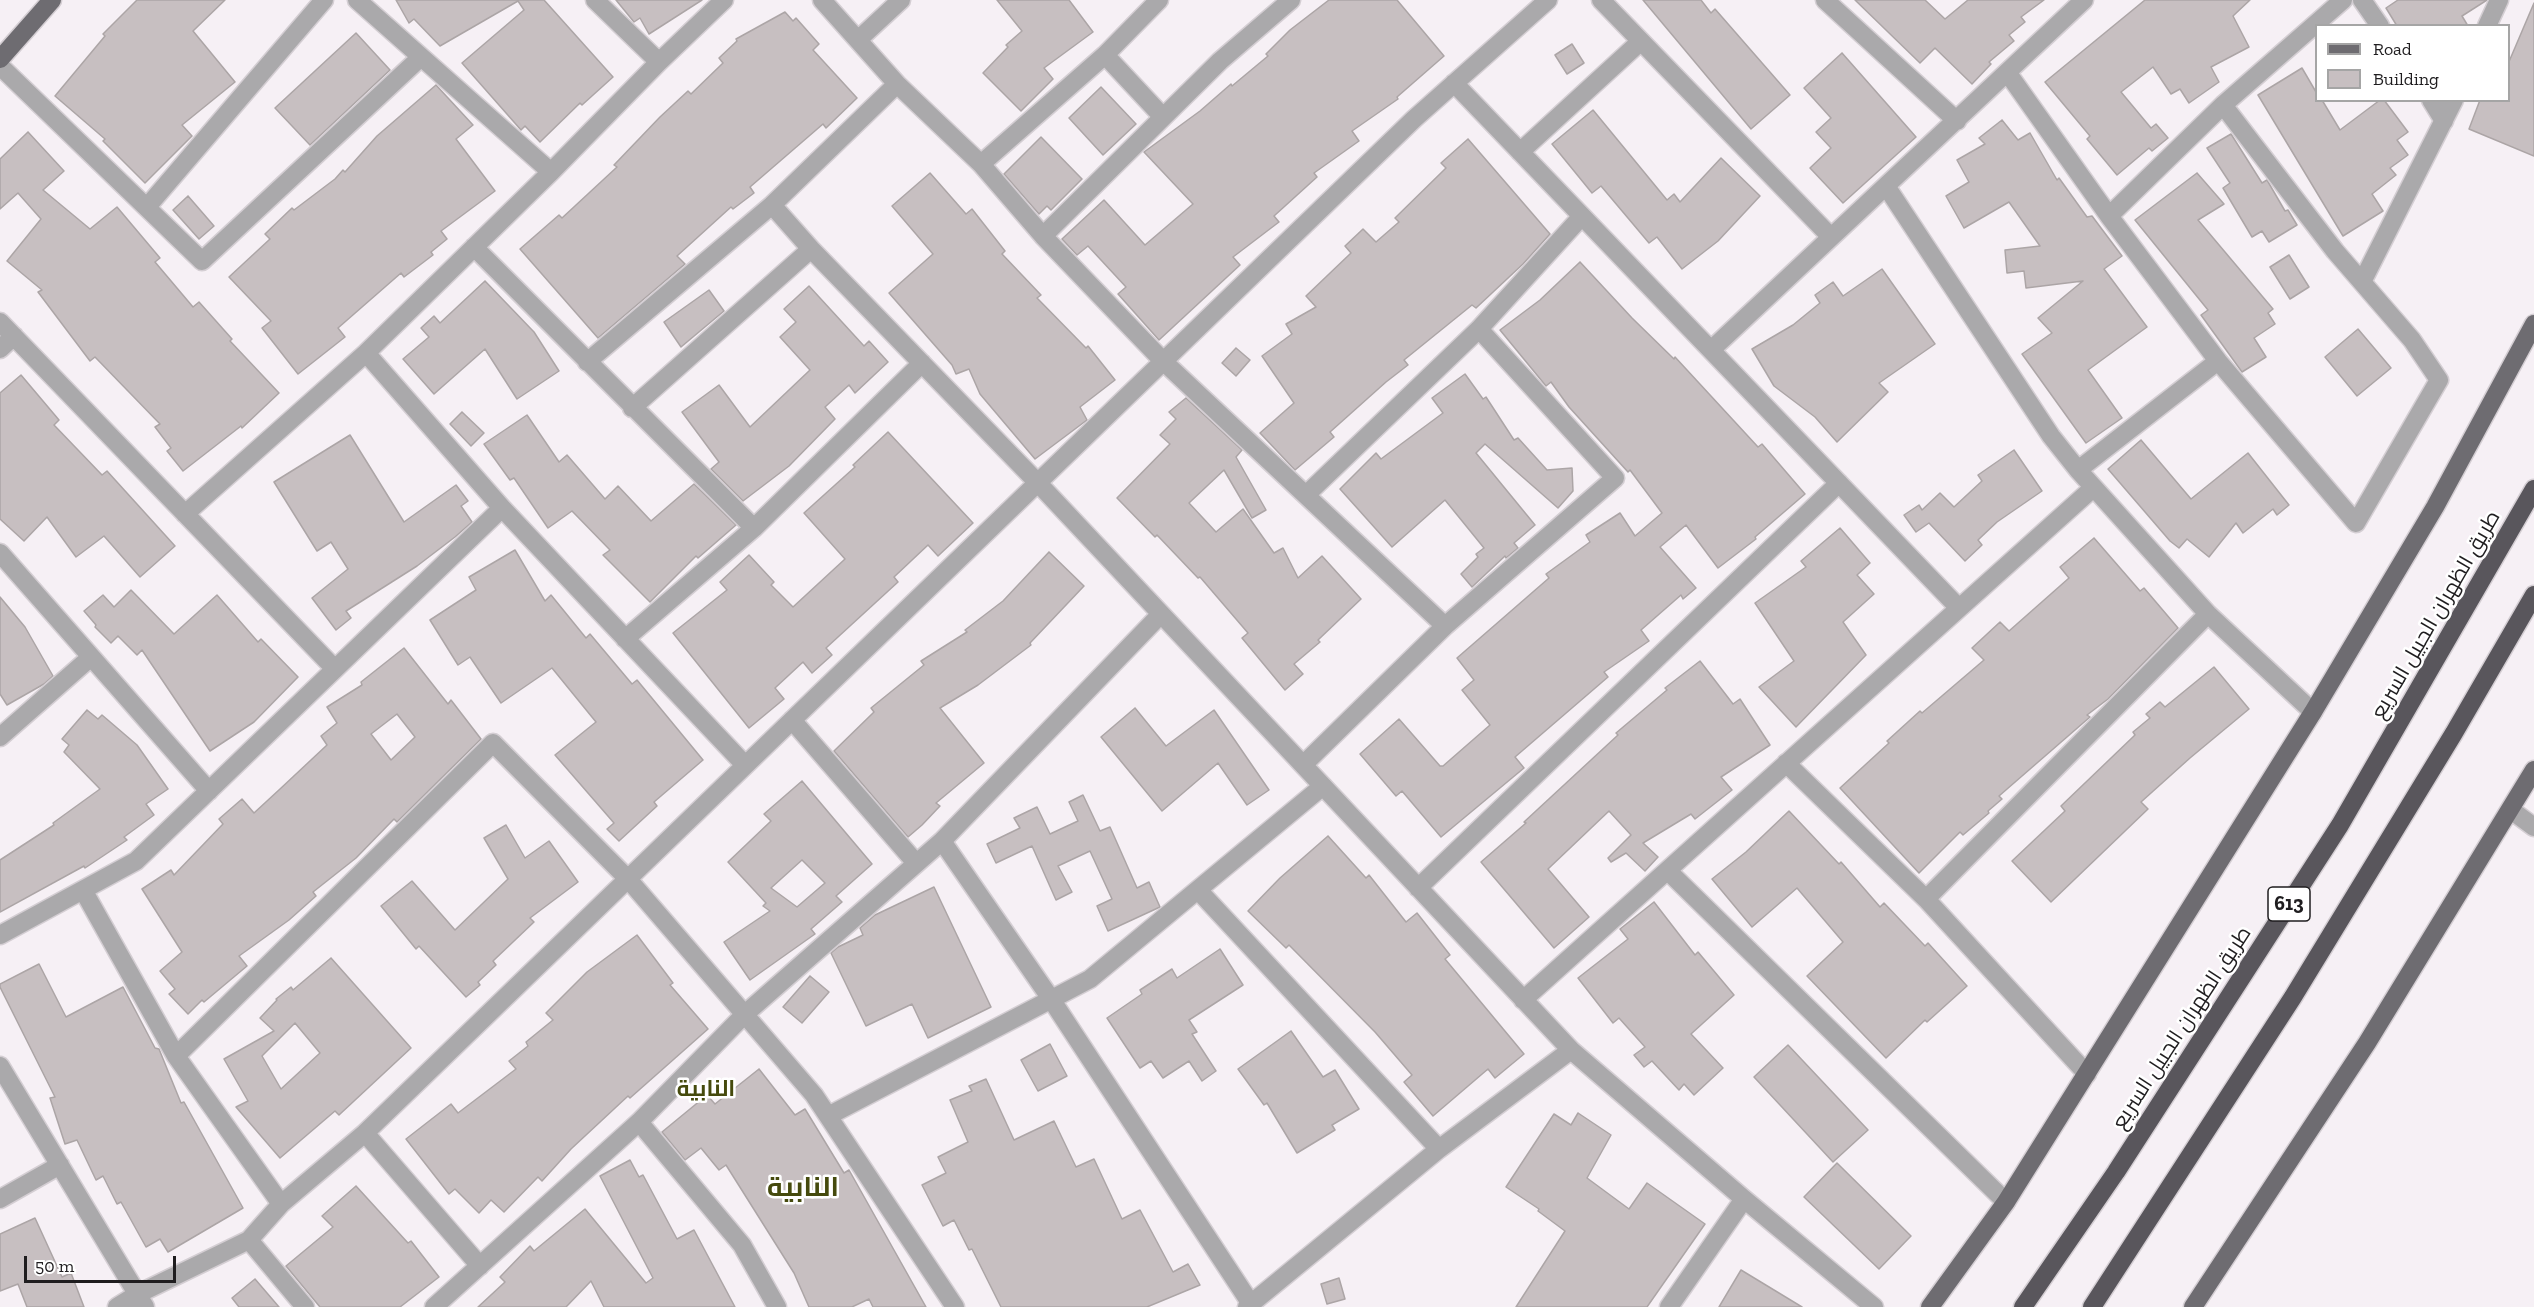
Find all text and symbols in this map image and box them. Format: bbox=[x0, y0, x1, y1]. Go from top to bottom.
legend bbox=[2315, 24, 2510, 102]
text: Road bbox=[2373, 38, 2412, 60]
text: Building bbox=[2373, 68, 2439, 90]
street label: طريق الظهران الجبيل السريع bbox=[2366, 506, 2506, 724]
road number: 613 bbox=[2268, 887, 2310, 921]
street label: طريق الظهران الجبيل السريع bbox=[2107, 922, 2257, 1134]
district label: النابية bbox=[677, 1077, 735, 1103]
district label: النابية bbox=[767, 1172, 839, 1204]
scale bar bbox=[27, 1244, 178, 1282]
text: 50 m bbox=[35, 1255, 74, 1277]

